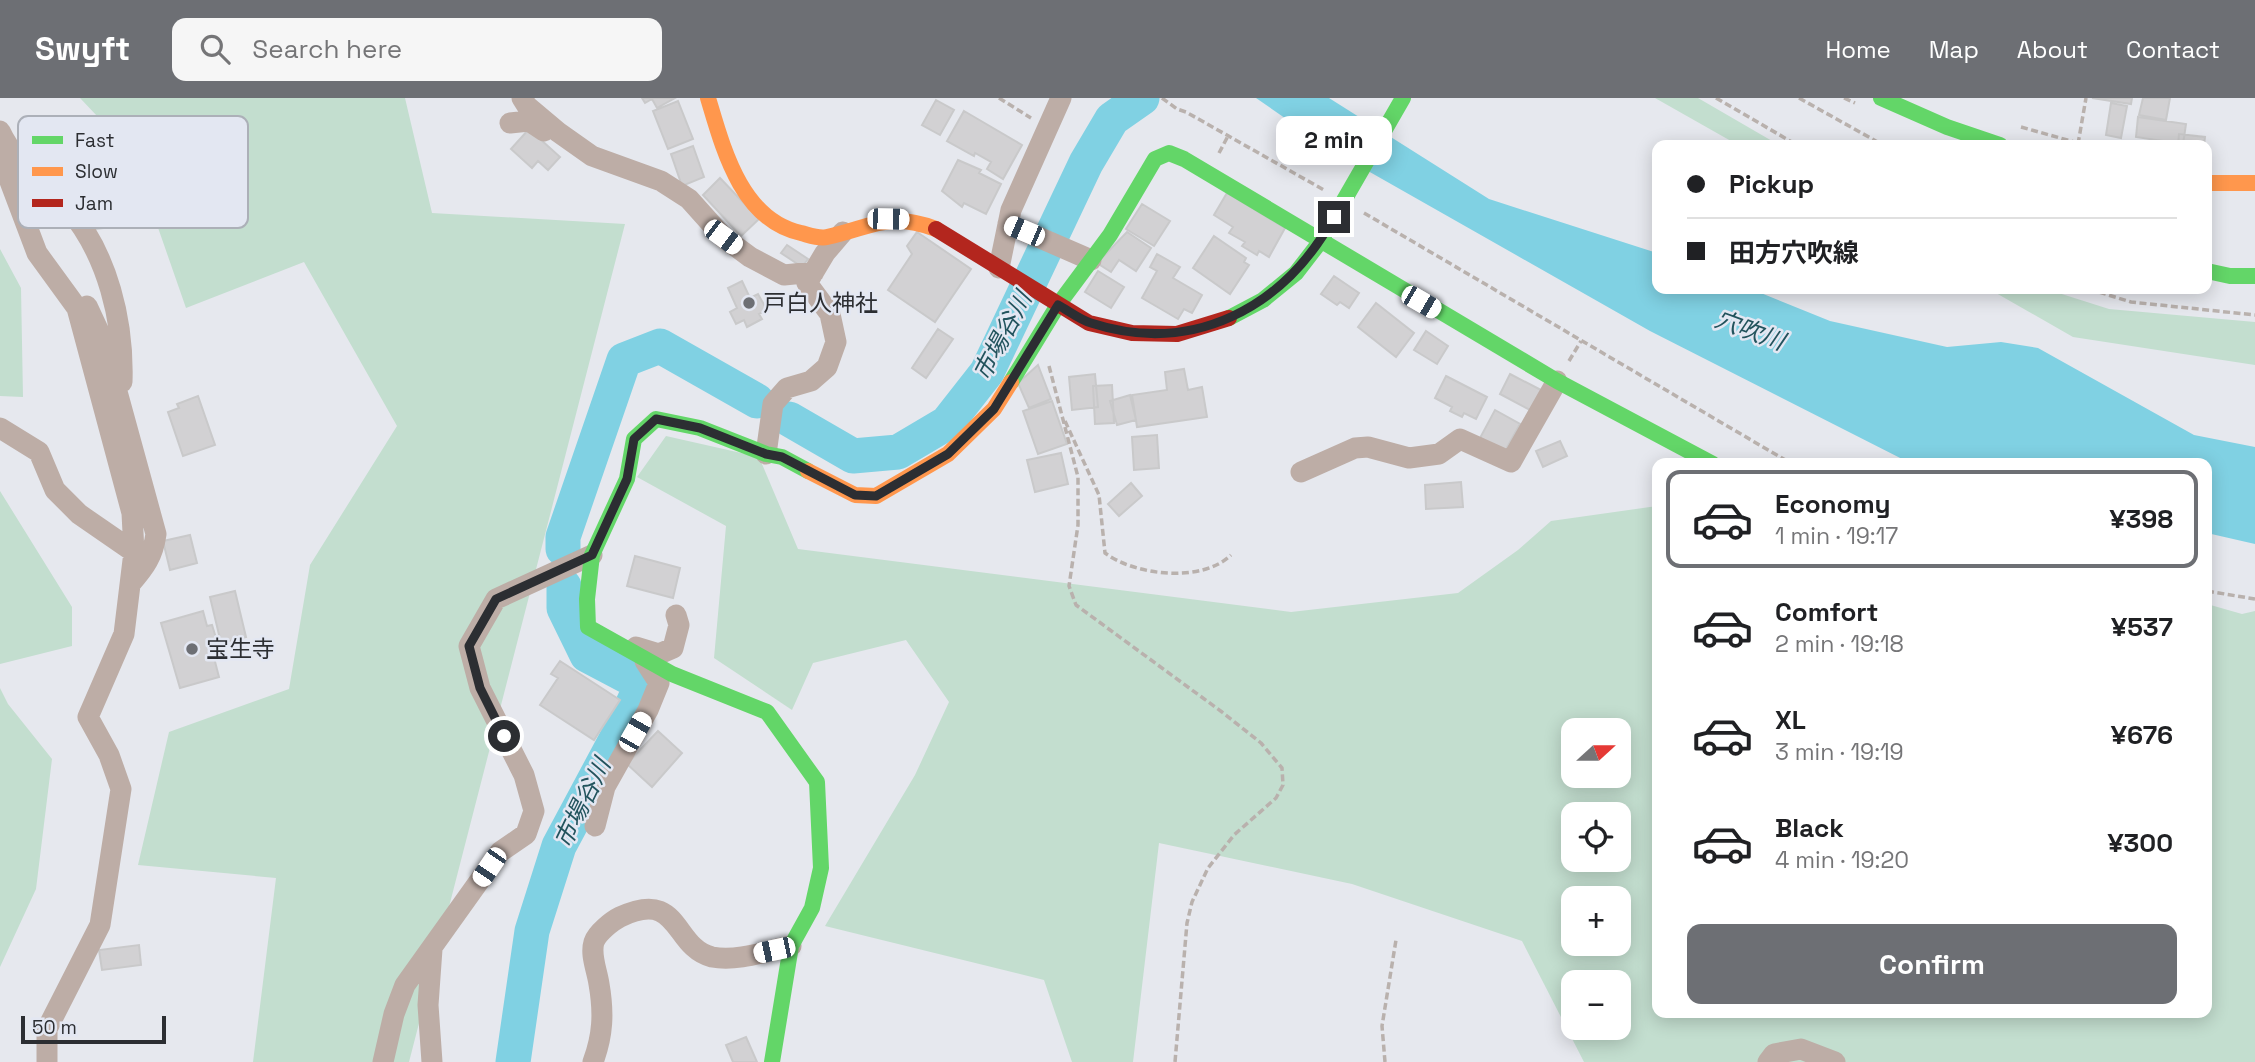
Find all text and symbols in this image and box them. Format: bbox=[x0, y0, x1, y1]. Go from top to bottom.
search box bbox=[172, 18, 662, 81]
text: Swyft bbox=[35, 28, 130, 70]
icon: search bbox=[196, 30, 234, 68]
text: Search here bbox=[252, 32, 402, 66]
text: Home bbox=[1825, 34, 1891, 65]
text: Map bbox=[1929, 34, 1979, 65]
text: About bbox=[2017, 34, 2088, 65]
text: Contact bbox=[2126, 34, 2220, 65]
legend bbox=[18, 116, 248, 228]
callout: 2 min bbox=[1276, 116, 1392, 164]
text: 2 min bbox=[1304, 125, 1364, 155]
text: Fast bbox=[75, 128, 115, 153]
text: Slow bbox=[75, 159, 118, 184]
text: Pickup bbox=[1729, 167, 1814, 201]
text: Jam bbox=[75, 191, 113, 216]
route end bbox=[1318, 201, 1350, 233]
car bbox=[867, 208, 910, 230]
car bbox=[1001, 213, 1048, 249]
car bbox=[700, 216, 747, 258]
text: 田方穴吹線 bbox=[1729, 236, 1859, 270]
car bbox=[1398, 282, 1445, 322]
water label: 市場谷川 bbox=[966, 284, 1040, 386]
place label: 戸白人神社 bbox=[763, 288, 878, 318]
marker: 戸白人神社 bbox=[741, 295, 757, 311]
water label: 穴吹川 bbox=[1711, 303, 1792, 358]
text: Economy bbox=[1775, 487, 1891, 521]
icon: car bbox=[1691, 488, 1754, 551]
text: ¥398 bbox=[2109, 502, 2173, 536]
text: 1 min · 19:17 bbox=[1775, 521, 1898, 551]
text: Comfort bbox=[1775, 595, 1878, 629]
icon: car bbox=[1691, 596, 1754, 659]
text: ¥537 bbox=[2111, 610, 2173, 644]
text: 2 min · 19:18 bbox=[1775, 629, 1904, 659]
place label: 宝生寺 bbox=[206, 634, 275, 664]
marker: 宝生寺 bbox=[184, 641, 200, 657]
text: XL bbox=[1775, 703, 1806, 737]
icon: car bbox=[1691, 704, 1754, 767]
car bbox=[616, 709, 655, 755]
north arrow bbox=[1561, 718, 1631, 788]
map controls bbox=[1561, 718, 1631, 1040]
text: ¥676 bbox=[2111, 718, 2173, 752]
route start bbox=[488, 720, 520, 752]
text: 3 min · 19:19 bbox=[1775, 737, 1904, 767]
water label: 市場谷川 bbox=[547, 750, 618, 853]
button: locate bbox=[1561, 802, 1631, 872]
text: Black bbox=[1775, 811, 1844, 845]
icon: car bbox=[1691, 812, 1754, 875]
text: ¥300 bbox=[2107, 826, 2173, 860]
car bbox=[469, 844, 510, 890]
text: 4 min · 19:20 bbox=[1775, 845, 1909, 875]
button: + bbox=[1561, 886, 1631, 956]
button: Confirm bbox=[1687, 924, 2177, 1004]
car bbox=[752, 935, 797, 965]
button: − bbox=[1561, 970, 1631, 1040]
scale bar bbox=[21, 1013, 166, 1045]
text: 50 m bbox=[32, 1015, 77, 1040]

